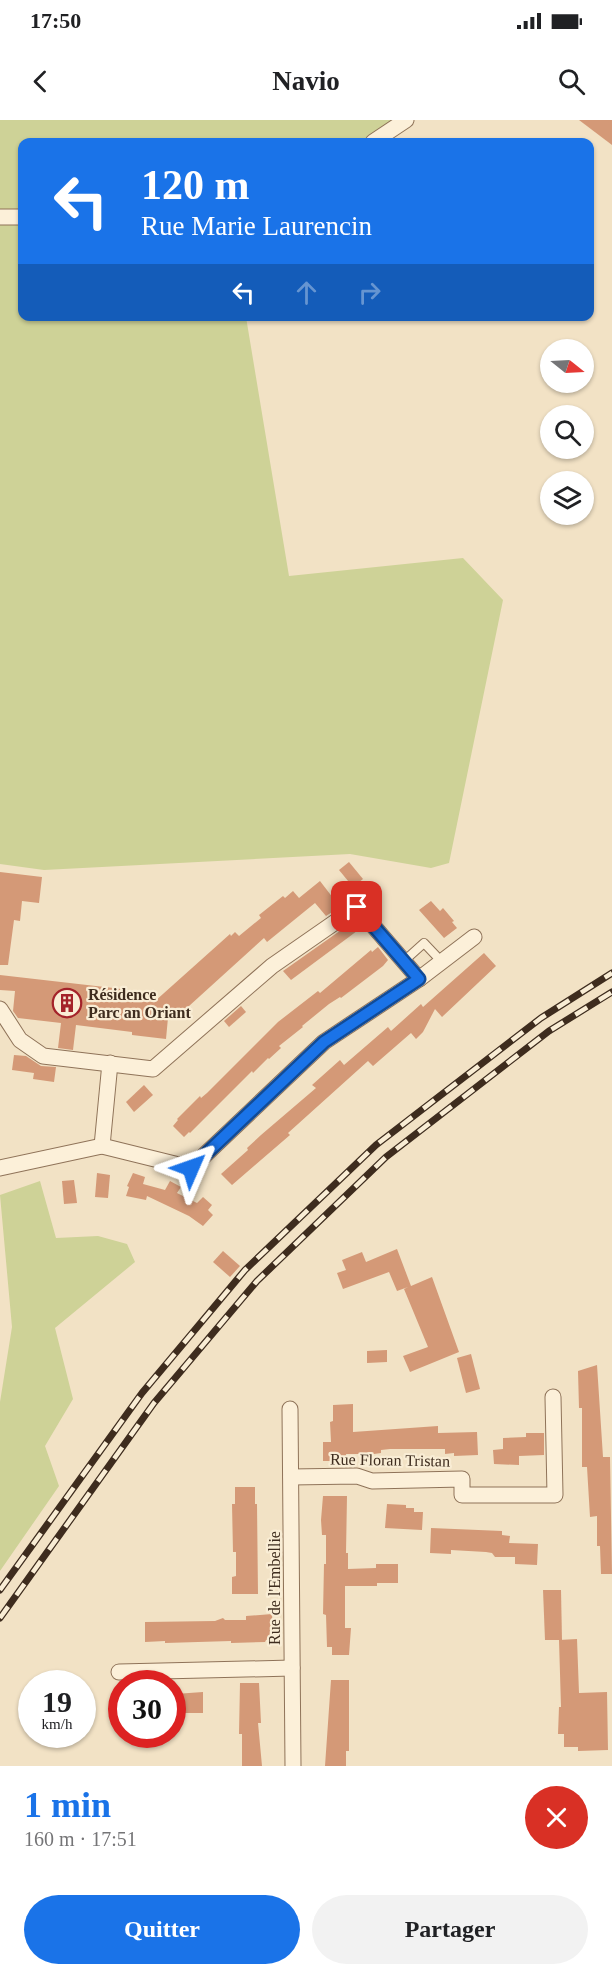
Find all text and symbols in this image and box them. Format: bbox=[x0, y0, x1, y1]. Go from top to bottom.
text: 17:50 bbox=[30, 8, 81, 33]
icon: back bbox=[24, 65, 57, 98]
icon: search bbox=[555, 65, 588, 98]
text: Navio bbox=[272, 66, 340, 96]
icon: left bbox=[42, 162, 120, 240]
text: 120 m bbox=[141, 162, 250, 208]
text: Rue Marie Laurencin bbox=[141, 211, 372, 241]
icon: left bbox=[227, 276, 260, 309]
icon: ahead bbox=[290, 276, 323, 309]
icon: right bbox=[353, 276, 386, 309]
north arrow bbox=[540, 339, 594, 393]
map controls bbox=[540, 339, 594, 525]
button: search bbox=[540, 405, 594, 459]
button: layers bbox=[540, 471, 594, 525]
pin bbox=[331, 881, 382, 932]
icon: arrive bbox=[340, 890, 373, 923]
place label: Résidence Parc an Oriant bbox=[88, 986, 191, 1021]
building icon: Résidence Parc an Oriant bbox=[51, 987, 83, 1019]
position arrow bbox=[159, 1136, 223, 1200]
street label: Rue Floran Tristan bbox=[330, 1450, 450, 1470]
street label: Rue de l'Embellie bbox=[266, 1531, 283, 1645]
speed limit sign: 30 bbox=[108, 1670, 186, 1748]
text: 19 bbox=[42, 1685, 72, 1718]
text: km/h bbox=[42, 1716, 72, 1732]
text: 1 min bbox=[24, 1785, 111, 1825]
button: close bbox=[525, 1786, 588, 1849]
text: 160 m · 17:51 bbox=[24, 1828, 137, 1850]
button: Quitter bbox=[24, 1895, 300, 1964]
button: Partager bbox=[312, 1895, 588, 1964]

